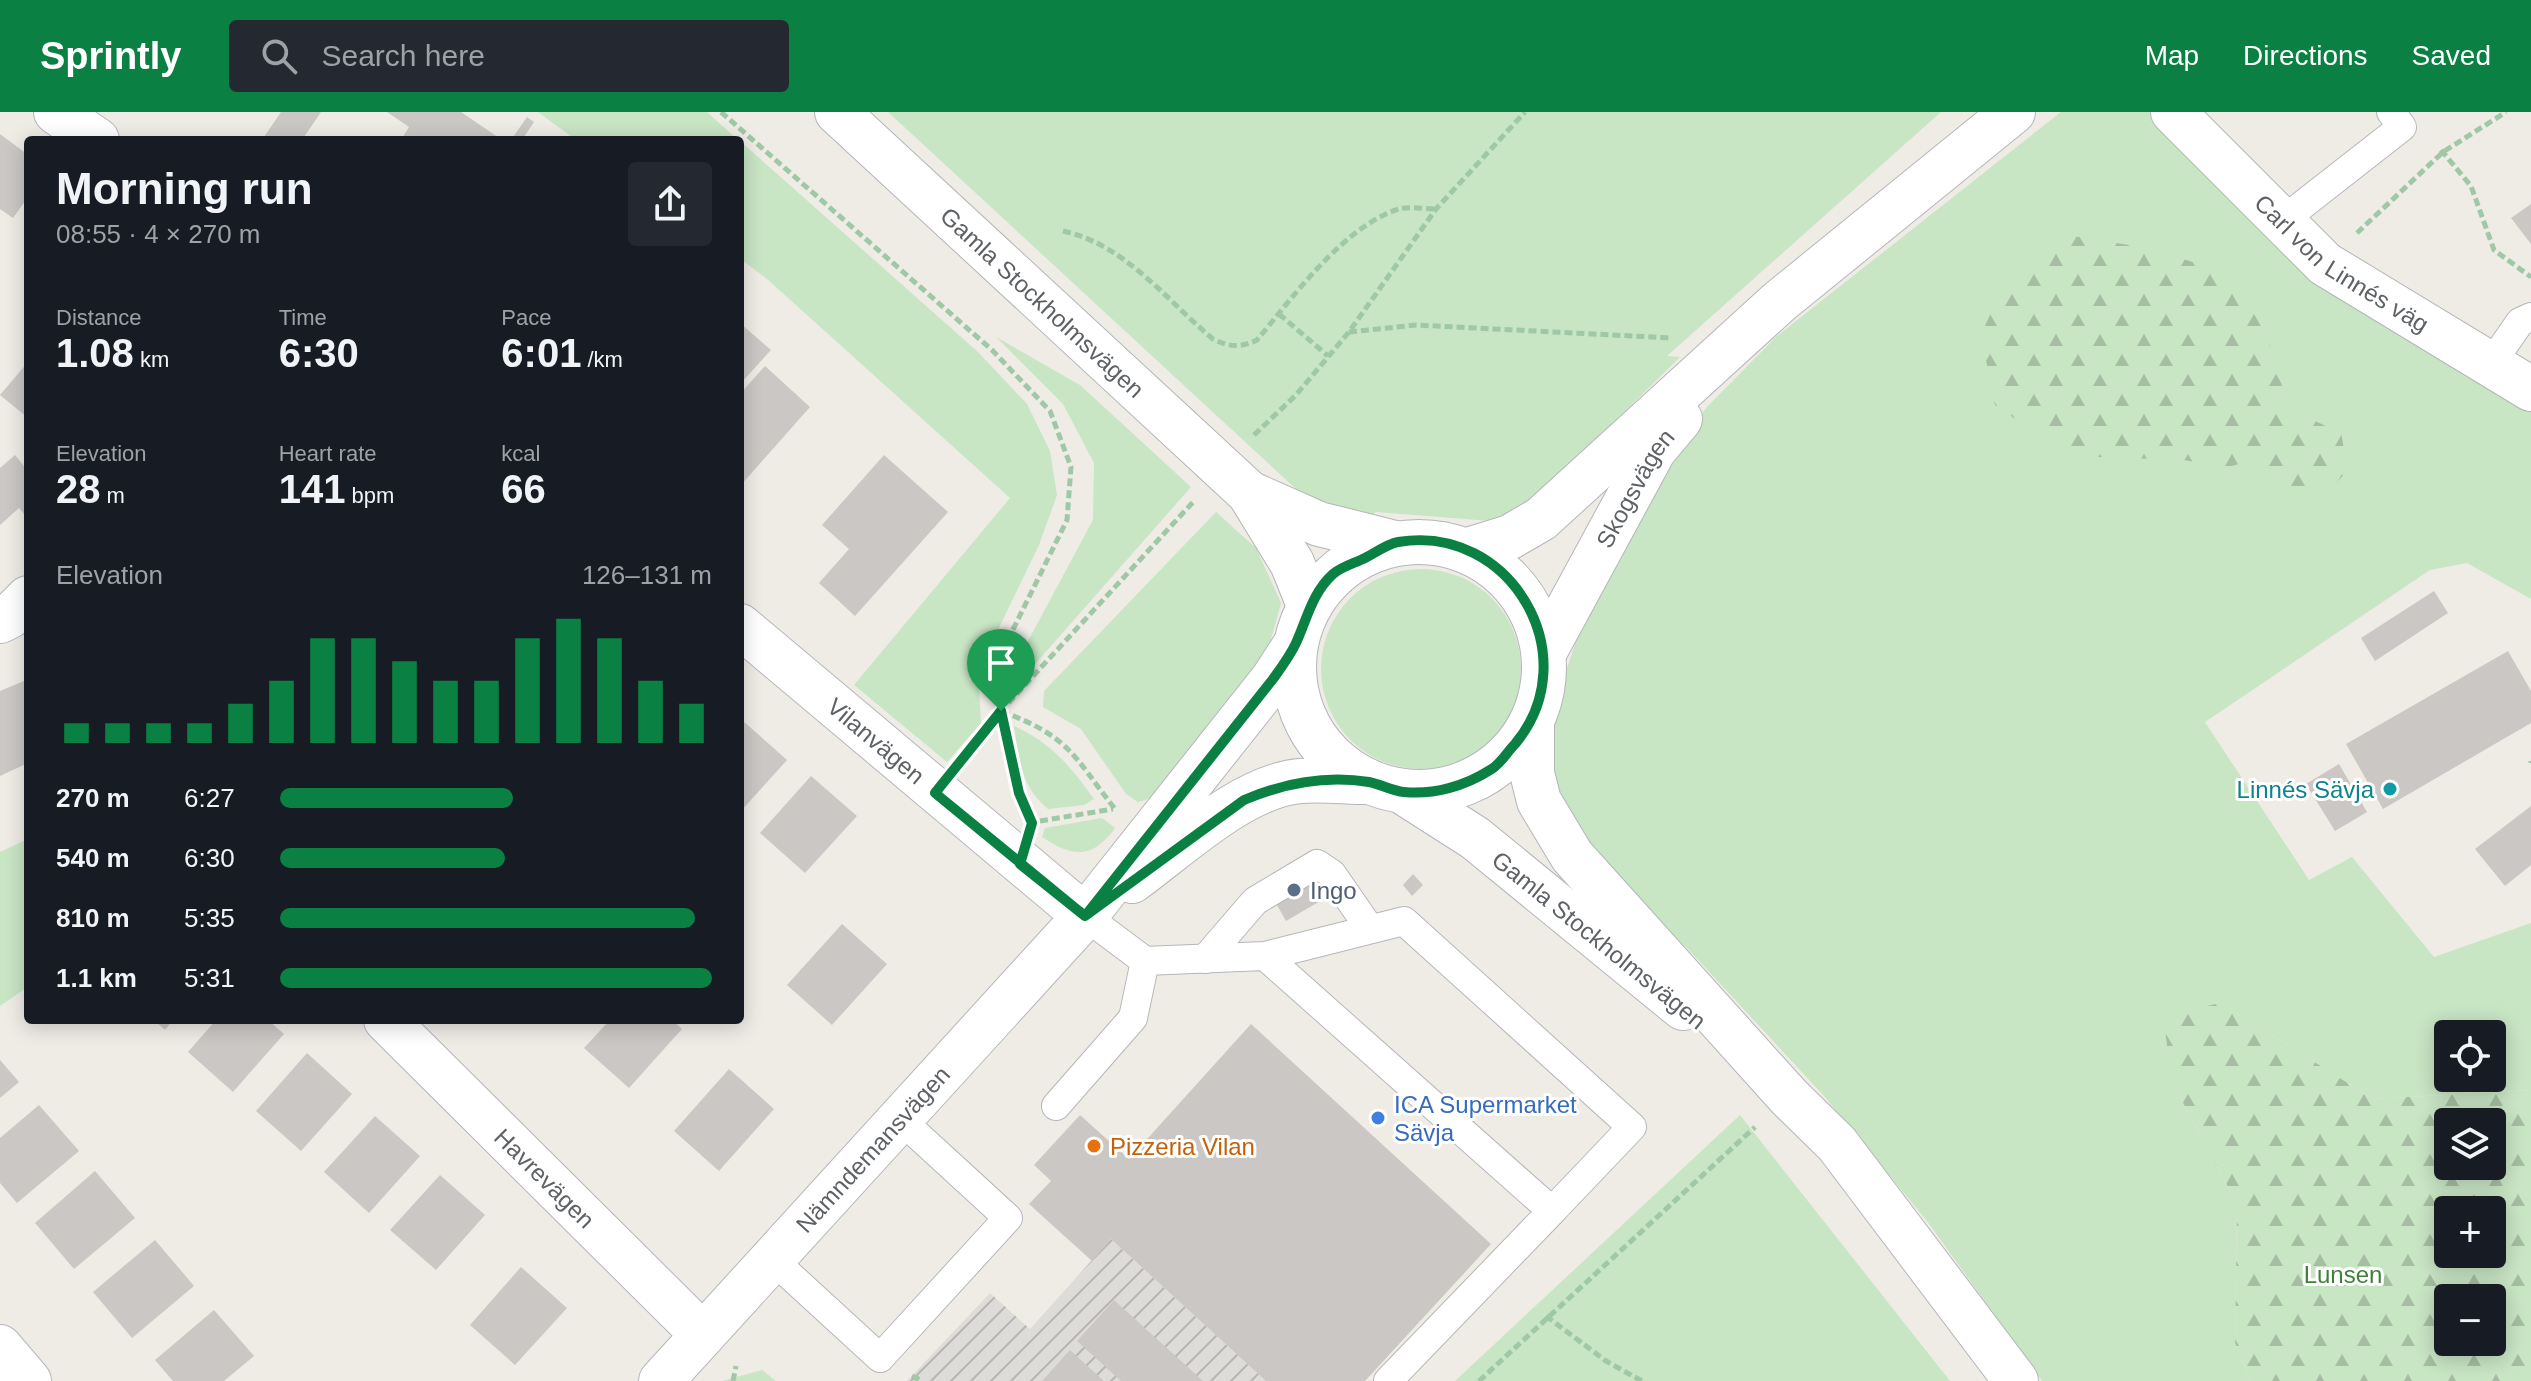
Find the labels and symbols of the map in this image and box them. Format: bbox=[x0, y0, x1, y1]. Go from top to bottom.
street label: Carl von Linnés väg bbox=[2250, 189, 2434, 337]
street label: Gamla Stockholmsvägen bbox=[935, 202, 1150, 403]
street label: Skogsvägen bbox=[1590, 423, 1679, 552]
pin bbox=[967, 629, 1035, 711]
street label: Vilanvägen bbox=[822, 692, 930, 789]
place label: Linnés Sävja bbox=[2237, 776, 2375, 803]
marker: Linnés Sävja bbox=[2381, 780, 2399, 798]
street label: Gamla Stockholmsvägen bbox=[1487, 846, 1711, 1034]
place label: Ingo bbox=[1310, 877, 1357, 904]
marker: Ingo bbox=[1285, 881, 1303, 899]
street label: Nämndemansvägen bbox=[790, 1060, 955, 1237]
place label: ICA Supermarket Sävja bbox=[1394, 1091, 1577, 1146]
marker: ICA Supermarket Sävja bbox=[1369, 1109, 1387, 1127]
street label: Havrevägen bbox=[489, 1123, 600, 1233]
place label: Pizzeria Vilan bbox=[1110, 1133, 1255, 1160]
marker: Pizzeria Vilan bbox=[1085, 1137, 1103, 1155]
park label: Lunsen bbox=[2304, 1261, 2382, 1288]

